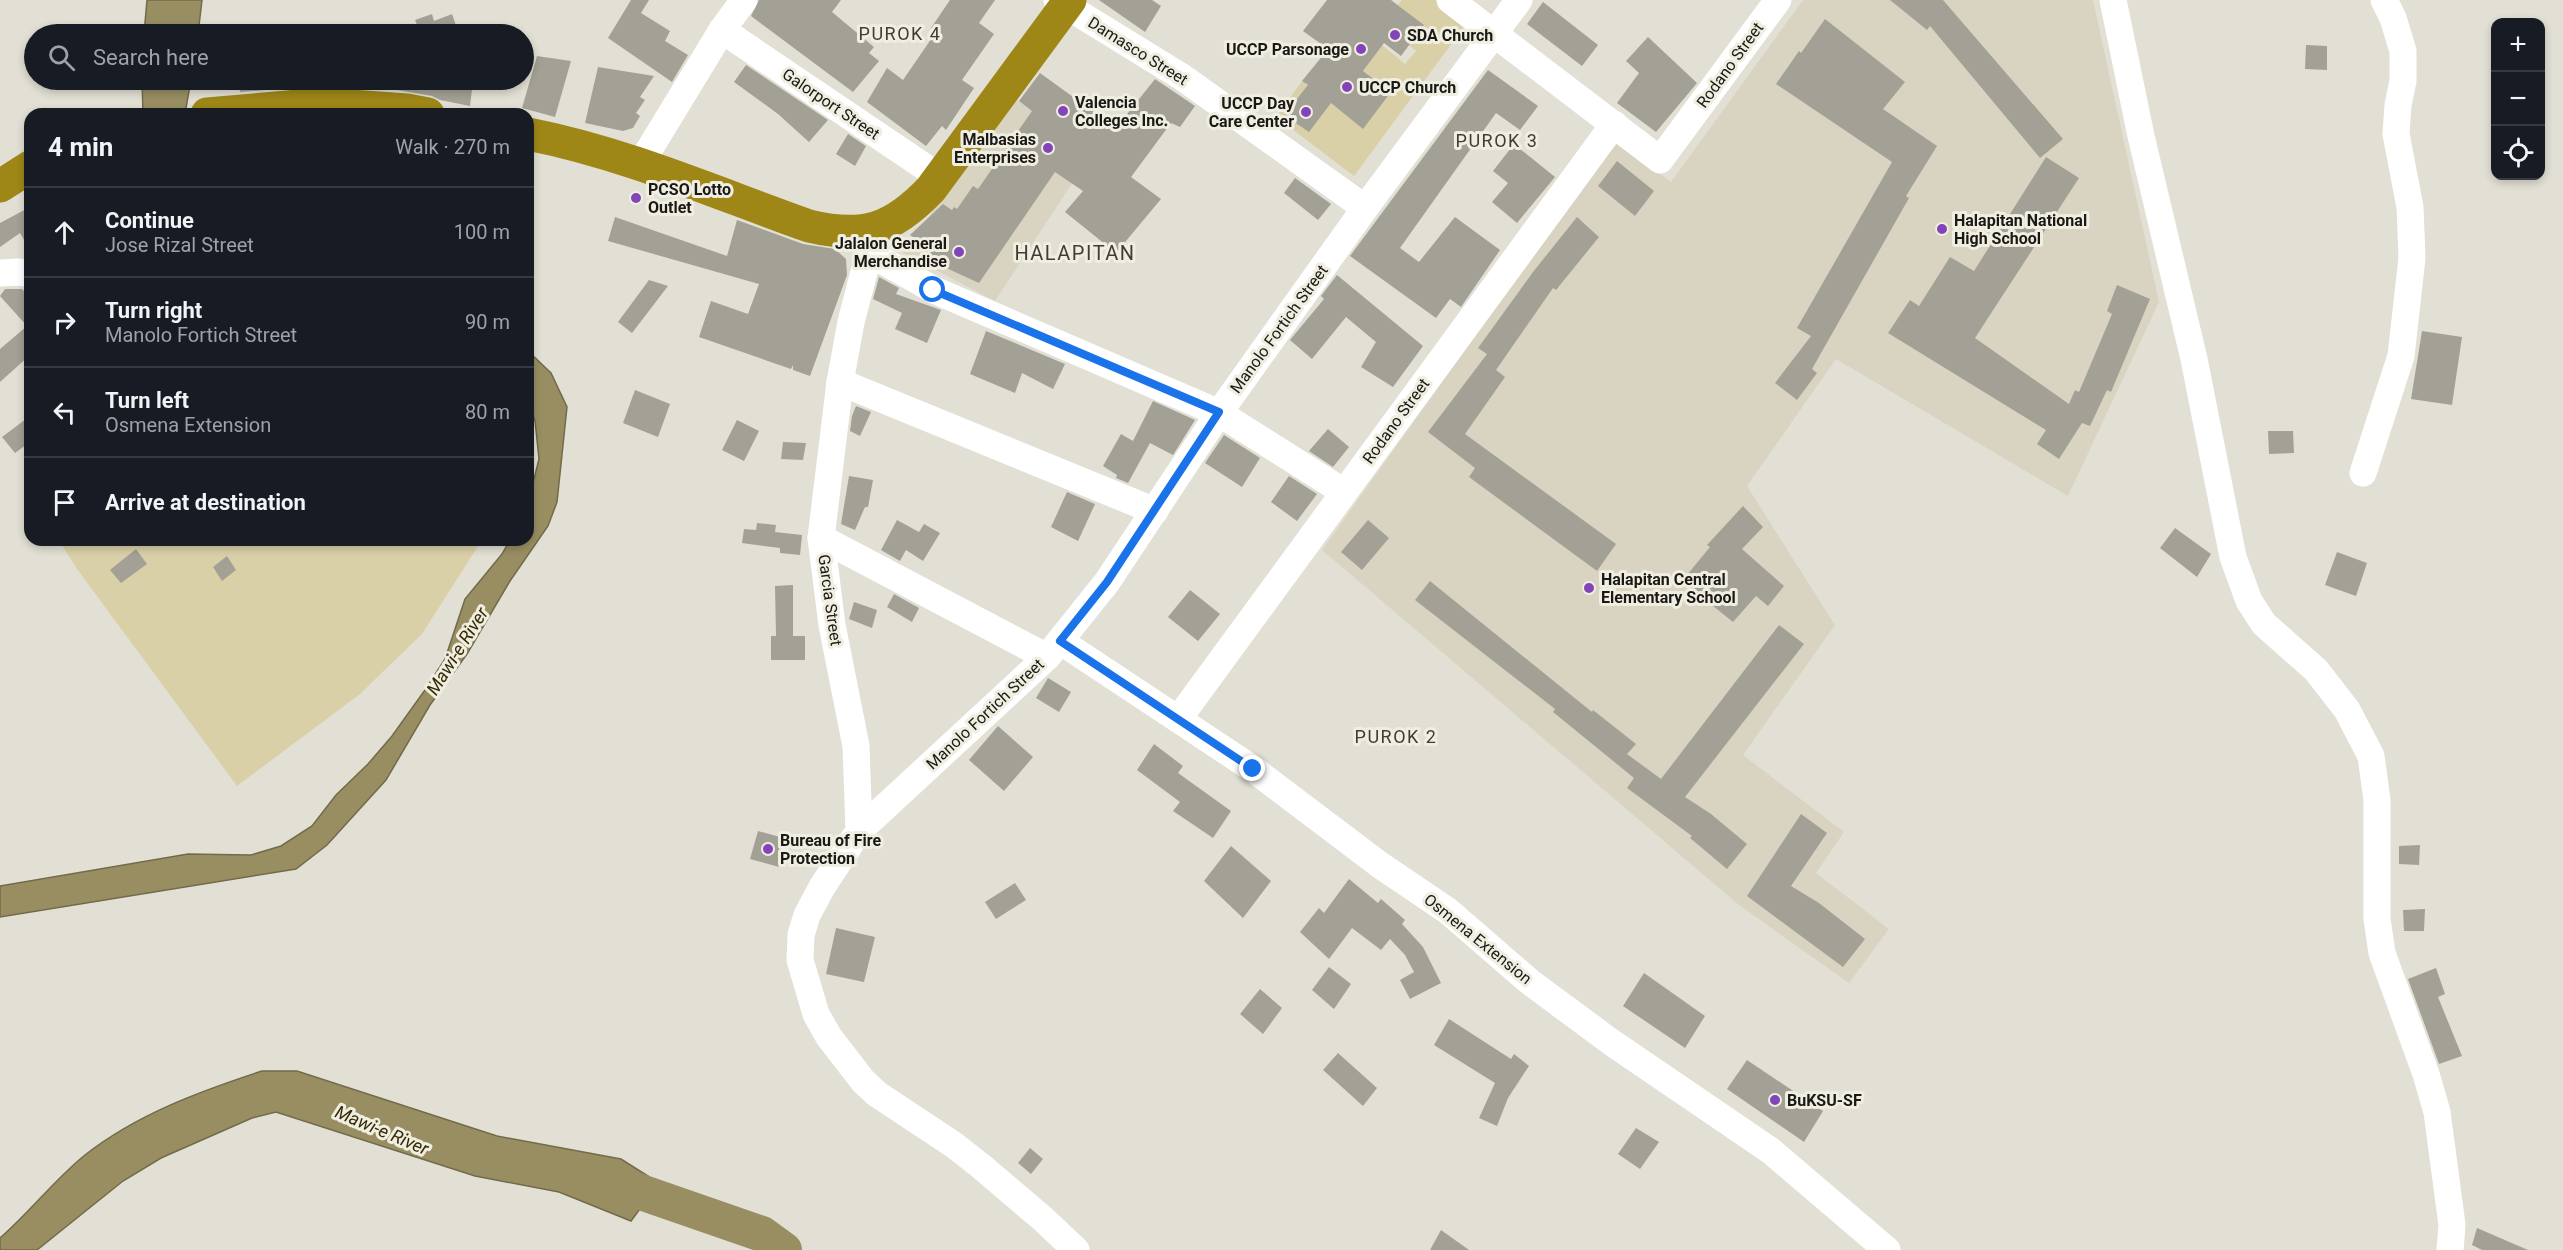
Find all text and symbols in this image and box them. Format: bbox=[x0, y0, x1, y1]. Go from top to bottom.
street label: Damasco Street bbox=[1085, 13, 1191, 89]
map controls bbox=[2491, 18, 2545, 180]
button: + bbox=[2491, 18, 2545, 72]
street label: Rodano Street bbox=[1693, 19, 1767, 111]
district label: PUROK 4 bbox=[859, 23, 941, 44]
search box bbox=[24, 24, 534, 90]
place label: SDA Church bbox=[1407, 26, 1493, 45]
marker: SDA Church bbox=[1388, 28, 1402, 42]
place label: UCCP Parsonage bbox=[1226, 40, 1349, 59]
icon: search bbox=[45, 41, 78, 74]
marker: UCCP Parsonage bbox=[1354, 42, 1368, 56]
text: Search here bbox=[93, 45, 209, 70]
street label: Galorport Street bbox=[779, 64, 883, 144]
button: − bbox=[2491, 72, 2545, 126]
place label: UCCP Church bbox=[1359, 78, 1456, 97]
marker: UCCP Church bbox=[1340, 80, 1354, 94]
place label: Valencia Colleges Inc. bbox=[1075, 93, 1168, 130]
place label: UCCP Day Care Center bbox=[1209, 94, 1295, 131]
marker: Valencia Colleges Inc. bbox=[1056, 104, 1070, 118]
marker: UCCP Day Care Center bbox=[1299, 105, 1313, 119]
button: locate bbox=[2491, 126, 2545, 180]
place label: Malbasias Enterprises bbox=[954, 130, 1036, 167]
district label: PUROK 3 bbox=[1456, 130, 1538, 151]
text: 4 min bbox=[48, 132, 113, 162]
text: Walk · 270 m bbox=[395, 135, 510, 159]
marker: Malbasias Enterprises bbox=[1041, 141, 1055, 155]
place label: PCSO Lotto Outlet bbox=[648, 180, 731, 217]
marker: PCSO Lotto Outlet bbox=[629, 191, 643, 205]
text: Continue bbox=[105, 208, 194, 233]
place label: Halapitan National High School bbox=[1954, 211, 2087, 248]
icon: ahead bbox=[48, 216, 81, 249]
text: 100 m bbox=[454, 220, 510, 244]
marker: Halapitan National High School bbox=[1935, 222, 1949, 236]
text: Jose Rizal Street bbox=[105, 233, 254, 257]
place label: Jalalon General Merchandise bbox=[835, 234, 947, 271]
district label: HALAPITAN bbox=[1014, 241, 1136, 265]
marker: Jalalon General Merchandise bbox=[952, 245, 966, 259]
street label: Manolo Fortich Street bbox=[1226, 261, 1332, 397]
route start bbox=[919, 276, 945, 302]
text: Turn right bbox=[105, 298, 202, 323]
icon: right bbox=[48, 306, 81, 339]
text: 90 m bbox=[465, 310, 510, 334]
text: Manolo Fortich Street bbox=[105, 323, 297, 347]
street label: Rodano Street bbox=[1359, 375, 1433, 467]
text: Turn left bbox=[105, 388, 189, 413]
icon: left bbox=[48, 396, 81, 429]
text: 80 m bbox=[465, 400, 510, 424]
text: Osmena Extension bbox=[105, 413, 271, 437]
icon: arrive bbox=[48, 486, 81, 519]
text: Arrive at destination bbox=[105, 490, 306, 515]
street label: Garcia Street bbox=[814, 553, 846, 647]
place label: Halapitan Central Elementary School bbox=[1601, 570, 1736, 607]
marker: Halapitan Central Elementary School bbox=[1582, 581, 1596, 595]
water label: Mawi-e River bbox=[422, 602, 493, 699]
street label: Manolo Fortich Street bbox=[922, 655, 1048, 773]
district label: PUROK 2 bbox=[1355, 726, 1437, 747]
route end bbox=[1239, 755, 1265, 781]
place label: Bureau of Fire Protection bbox=[780, 831, 881, 868]
marker: Bureau of Fire Protection bbox=[761, 842, 775, 856]
street label: Osmena Extension bbox=[1420, 890, 1536, 988]
place label: BuKSU-SF bbox=[1787, 1091, 1862, 1110]
marker: BuKSU-SF bbox=[1768, 1093, 1782, 1107]
water label: Mawi-e River bbox=[332, 1101, 433, 1159]

